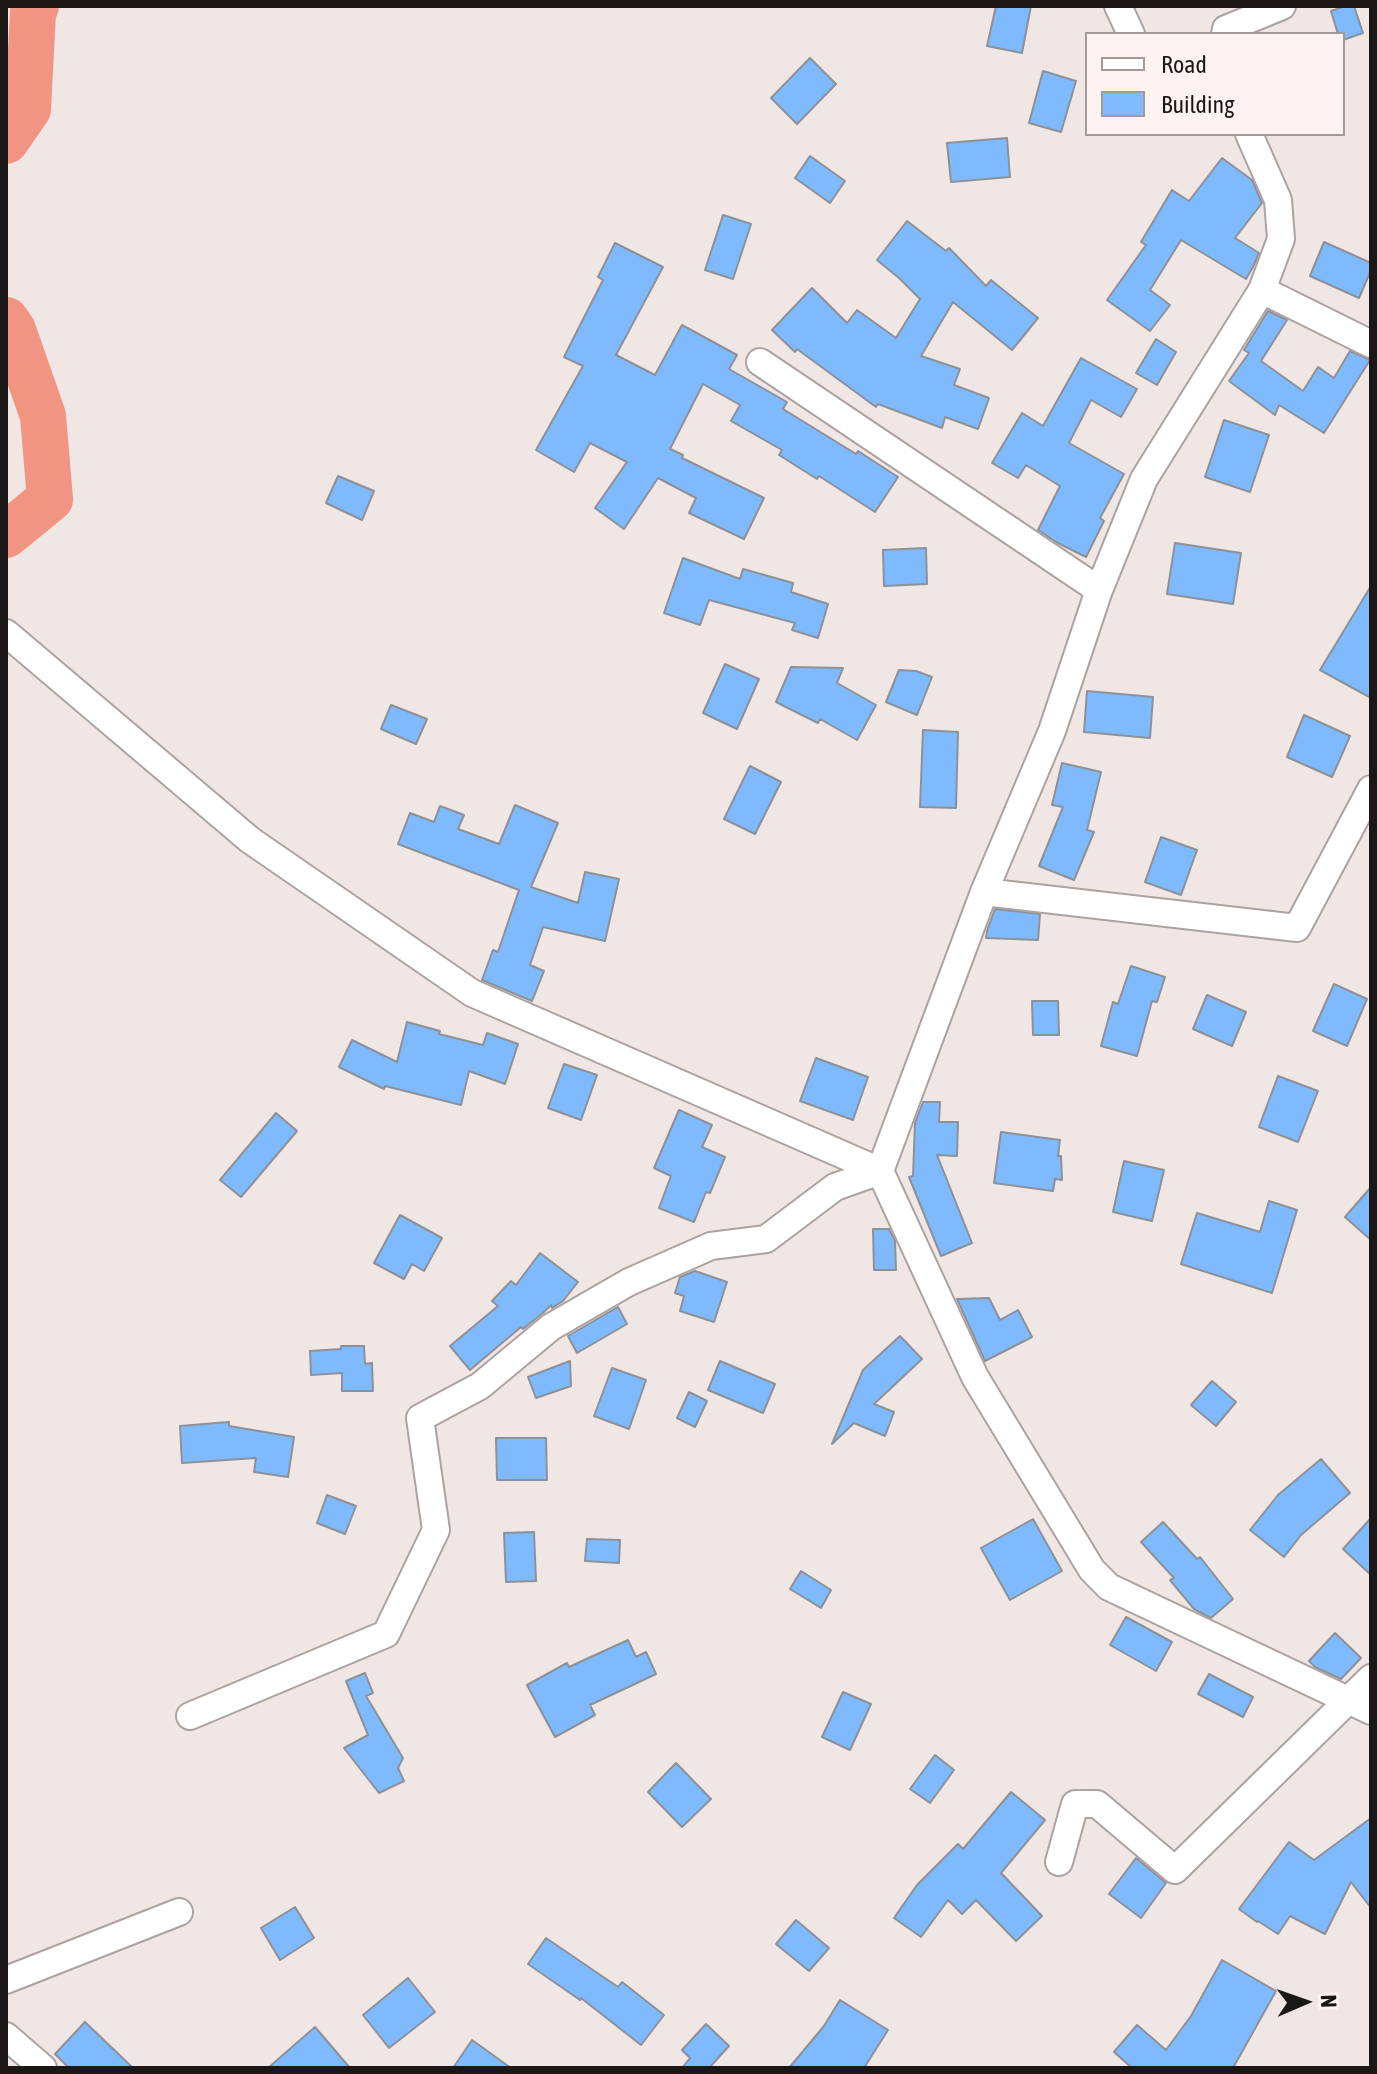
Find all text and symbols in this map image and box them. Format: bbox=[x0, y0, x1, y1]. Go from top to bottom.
legend bbox=[1085, 32, 1345, 136]
text: Road bbox=[1161, 51, 1207, 78]
text: Building bbox=[1161, 91, 1234, 118]
north arrow bbox=[1265, 1962, 1345, 2042]
text: N bbox=[1316, 1994, 1342, 2008]

